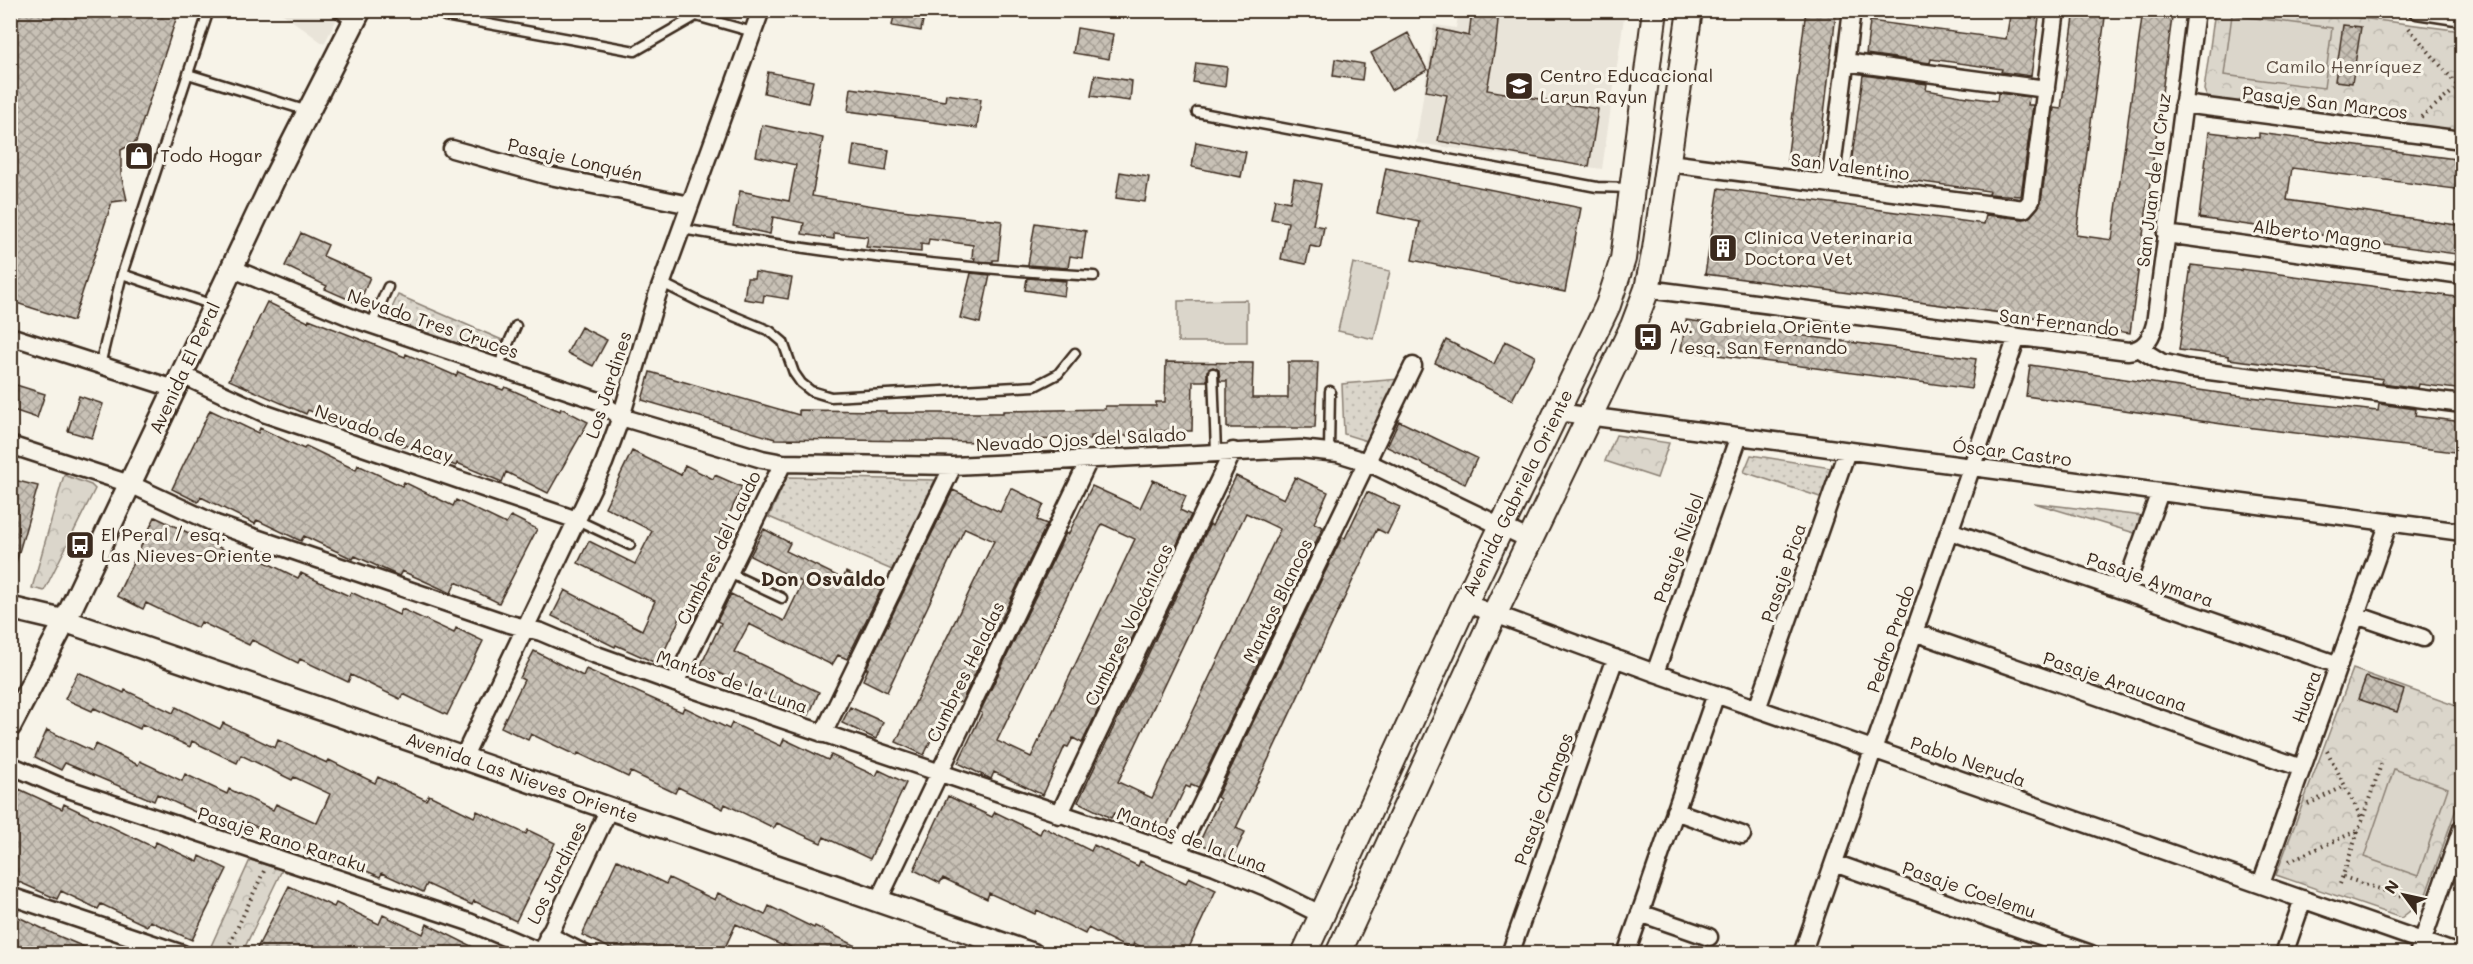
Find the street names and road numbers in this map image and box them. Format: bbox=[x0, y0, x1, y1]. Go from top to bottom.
street label: Pasaje San Marcos bbox=[2241, 80, 2409, 124]
street label: San Juan de la Cruz bbox=[2130, 91, 2176, 268]
street label: Pasaje Lonquén bbox=[505, 132, 645, 186]
street label: San Valentino bbox=[1789, 147, 1911, 185]
street label: Alberto Magno bbox=[2251, 213, 2383, 255]
street label: Nevado Tres Cruces bbox=[344, 282, 522, 364]
street label: Avenida El Peral bbox=[143, 298, 225, 437]
street label: San Fernando bbox=[1998, 303, 2121, 341]
street label: Los Jardines bbox=[579, 328, 637, 441]
street label: Avenida Gabriela Oriente bbox=[1456, 385, 1578, 600]
street label: Nevado de Acay bbox=[312, 398, 457, 468]
street label: Nevado Ojos del Salado bbox=[975, 421, 1187, 456]
street label: Óscar Castro bbox=[1951, 433, 2073, 471]
street label: Cumbres del Laudo bbox=[670, 466, 766, 629]
street label: Pasaje Ñielol bbox=[1647, 490, 1709, 606]
street label: Pasaje Pica bbox=[1755, 520, 1811, 625]
street label: Mantos Blancos bbox=[1237, 534, 1318, 667]
street label: Cumbres Volcánicas bbox=[1078, 539, 1178, 710]
street label: Pasaje Aymara bbox=[2084, 546, 2217, 612]
street label: Pedro Prado bbox=[1860, 581, 1920, 696]
street label: Cumbres Heladas bbox=[920, 597, 1010, 746]
street label: Mantos de la Luna bbox=[653, 644, 811, 718]
street label: Pasaje Araucana bbox=[2040, 645, 2190, 717]
street label: Huara bbox=[2286, 667, 2326, 726]
street label: Avenida Las Nieves Oriente bbox=[403, 726, 642, 828]
street label: Pasaje Changos bbox=[1508, 729, 1578, 868]
street label: Pablo Neruda bbox=[1907, 730, 2029, 792]
street label: Pasaje Rano Raraku bbox=[195, 800, 370, 878]
street label: Mantos de la Luna bbox=[1114, 801, 1271, 878]
street label: Los Jardines bbox=[521, 817, 591, 928]
street label: Pasaje Coelemu bbox=[1899, 855, 2039, 923]

